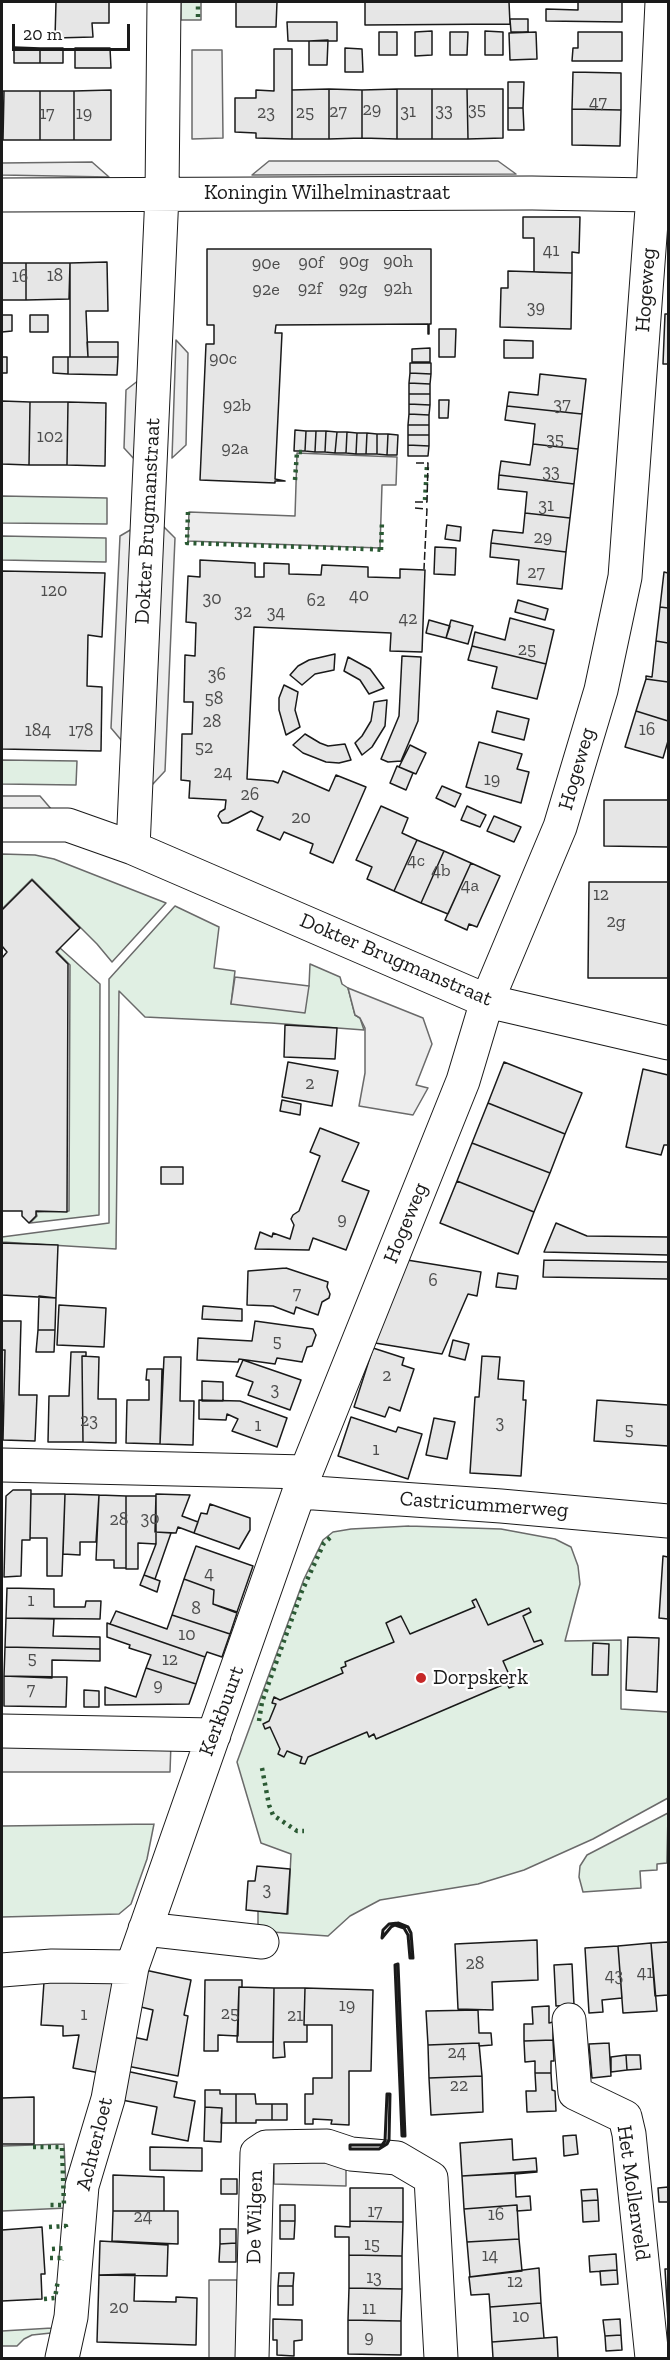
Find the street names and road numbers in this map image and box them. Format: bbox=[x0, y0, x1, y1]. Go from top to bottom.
street label: Koningin Wilhelminastraat bbox=[204, 180, 450, 206]
street label: Hogeweg bbox=[630, 247, 662, 333]
street label: Dokter Brugmanstraat bbox=[130, 417, 166, 625]
street label: Hogeweg bbox=[553, 725, 601, 813]
street label: Dokter Brugmanstraat bbox=[296, 908, 496, 1012]
street label: Hogeweg bbox=[378, 1179, 434, 1267]
street label: Castricummerweg bbox=[399, 1487, 569, 1523]
street label: Kerkbuurt bbox=[194, 1663, 250, 1759]
street label: Achterloet bbox=[71, 2095, 119, 2193]
street label: Het Mollenveld bbox=[611, 2124, 655, 2262]
street label: De Wilgen bbox=[242, 2170, 268, 2264]

